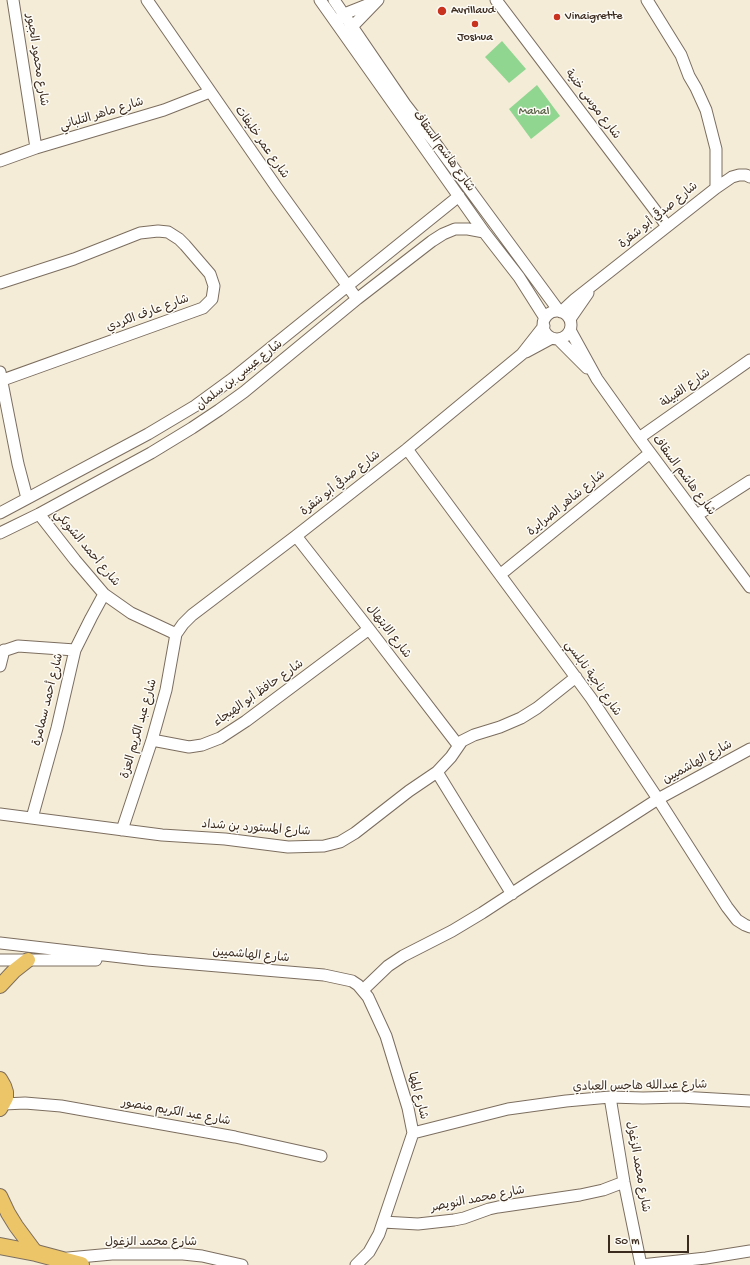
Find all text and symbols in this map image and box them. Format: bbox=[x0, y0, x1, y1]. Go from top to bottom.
place label: Avrillaud bbox=[451, 4, 495, 18]
marker: Avrillaud bbox=[436, 5, 448, 17]
place label: Vinaigrette bbox=[565, 10, 622, 24]
marker: Vinaigrette bbox=[552, 12, 562, 22]
street label: شارع محمود الجبور bbox=[22, 13, 50, 107]
marker: Joshua bbox=[470, 19, 480, 29]
place label: Joshua bbox=[457, 31, 493, 45]
street label: شارع موسى خنية bbox=[561, 67, 623, 143]
street label: شارع ماهر التلباني bbox=[58, 95, 146, 135]
street label: شارع عمر خليفات bbox=[231, 104, 291, 182]
park label: Mahal bbox=[519, 105, 549, 119]
street label: شارع هاشم السقاف bbox=[409, 109, 477, 195]
street label: شارع صدقي أبو شقرة bbox=[617, 180, 701, 252]
street label: شارع عارف الكردي bbox=[105, 292, 191, 336]
street label: شارع عيسى بن سلمان bbox=[194, 338, 286, 414]
street label: شارع القبيلة bbox=[658, 367, 714, 411]
street label: شارع هاشم السقاف bbox=[648, 433, 718, 519]
street label: شارع صدقي أبو شقرة bbox=[298, 448, 384, 520]
street label: شارع شاهر الصرايرة bbox=[525, 468, 609, 540]
street label: شارع أحمد الشوبكي bbox=[50, 508, 122, 590]
street label: شارع الابتهال bbox=[363, 602, 413, 662]
street label: شارع ناجية نابلسي bbox=[561, 638, 623, 720]
street label: شارع أحمد سمامرة bbox=[31, 652, 67, 748]
street label: شارع حافظ أبو الهيجاء bbox=[211, 657, 307, 731]
street label: شارع عبد الكريم العزة bbox=[119, 678, 161, 780]
street label: شارع الهاشميين bbox=[661, 738, 735, 788]
street label: شارع المستورد بن شداد bbox=[201, 818, 311, 840]
street label: شارع الهاشميين bbox=[212, 945, 290, 967]
street label: شارع المها bbox=[404, 1071, 430, 1121]
street label: شارع عبدالله هاجس العبادي bbox=[573, 1079, 707, 1095]
street label: شارع عبد الكريم منصور bbox=[120, 1096, 232, 1130]
street label: شارع محمد الزغول bbox=[622, 1120, 652, 1214]
street label: شارع محمد النويصر bbox=[430, 1184, 526, 1216]
scale bar bbox=[610, 1227, 691, 1253]
text: 50 m bbox=[615, 1235, 640, 1249]
street label: شارع محمد الزغول bbox=[105, 1236, 197, 1250]

